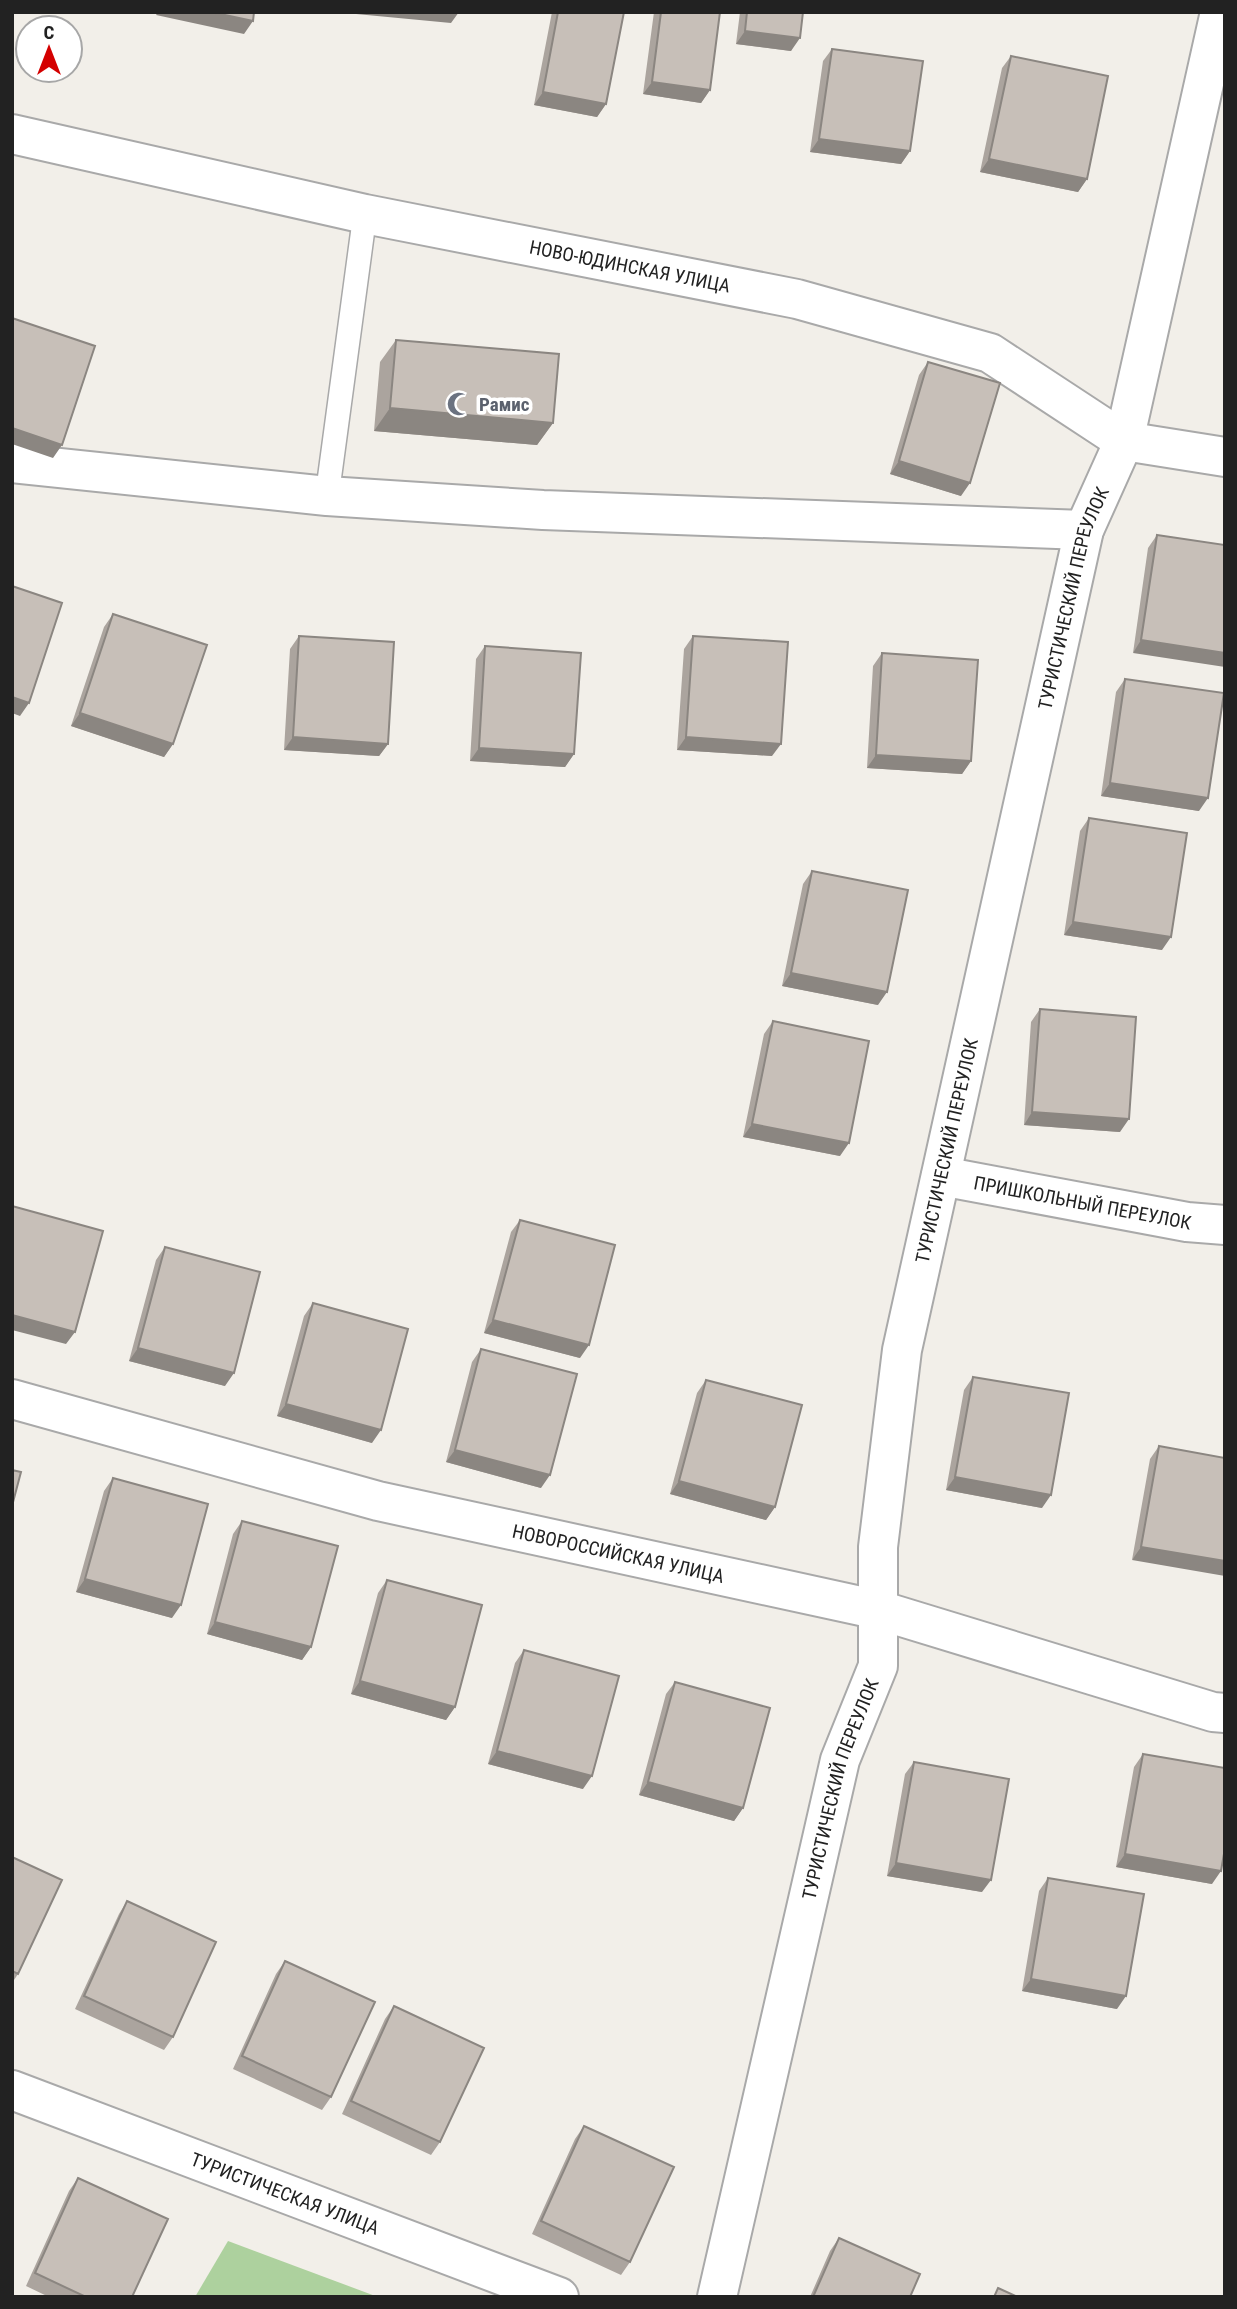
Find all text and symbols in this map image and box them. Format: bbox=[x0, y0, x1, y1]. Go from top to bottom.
north arrow bbox=[14, 14, 84, 84]
text: С bbox=[44, 21, 55, 44]
street label: НОВО-ЮДИНСКАЯ УЛИЦА bbox=[528, 235, 732, 297]
mosque icon: Рамис bbox=[445, 390, 473, 418]
place label: Рамис bbox=[479, 393, 530, 416]
street label: ТУРИСТИЧЕСКИЙ ПЕРЕУЛОК bbox=[1033, 483, 1114, 712]
street label: ТУРИСТИЧЕСКИЙ ПЕРЕУЛОК bbox=[910, 1036, 982, 1265]
street label: ПРИШКОЛЬНЫЙ ПЕРЕУЛОК bbox=[972, 1171, 1193, 1234]
street label: НОВОРОССИЙСКАЯ УЛИЦА bbox=[510, 1519, 727, 1588]
street label: ТУРИСТИЧЕСКИЙ ПЕРЕУЛОК bbox=[797, 1675, 883, 1902]
street label: ТУРИСТИЧЕСКАЯ УЛИЦА bbox=[188, 2147, 383, 2239]

